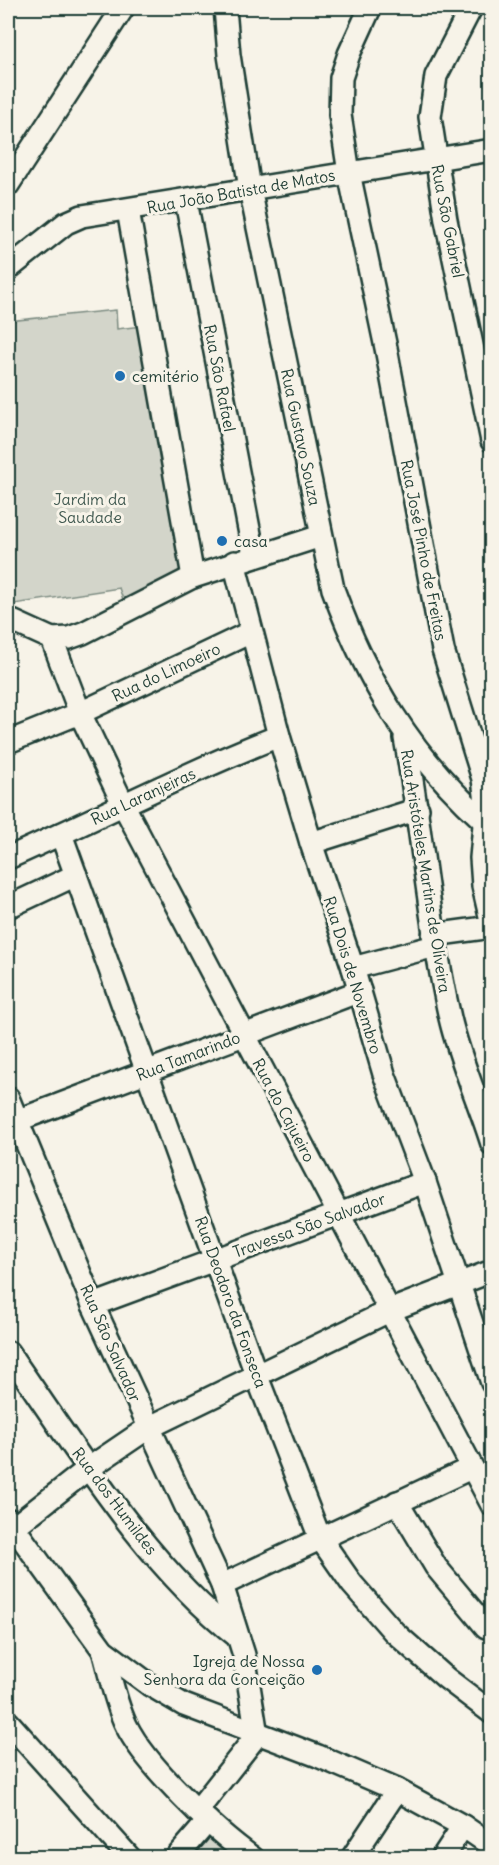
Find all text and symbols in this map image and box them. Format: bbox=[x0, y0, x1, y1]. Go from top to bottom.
street label: Rua São Gabriel bbox=[427, 163, 469, 279]
street label: Rua João Batista de Matos bbox=[145, 165, 337, 217]
street label: Rua São Rafael bbox=[200, 323, 240, 433]
place label: cemitério bbox=[132, 366, 199, 386]
street label: Rua Gustavo Souza bbox=[277, 367, 325, 507]
marker: cemitério bbox=[113, 369, 127, 383]
street label: Rua José Pinho de Freitas bbox=[397, 458, 451, 642]
park label: Jardim da Saudade bbox=[54, 489, 126, 527]
place label: casa bbox=[234, 531, 268, 551]
marker: casa bbox=[215, 534, 229, 548]
street label: Rua do Limoeiro bbox=[109, 638, 223, 706]
street label: Rua Aristóteles Martins de Oliveira bbox=[397, 748, 455, 994]
street label: Rua Laranjeiras bbox=[87, 763, 199, 829]
street label: Rua Dois de Novembro bbox=[320, 894, 386, 1056]
street label: Rua Tamarindo bbox=[133, 1027, 243, 1085]
street label: Rua do Cajueiro bbox=[248, 1055, 320, 1165]
street label: Travessa São Salvador bbox=[230, 1188, 388, 1262]
street label: Rua Deodoro da Fonseca bbox=[191, 1214, 271, 1390]
street label: Rua São Salvador bbox=[76, 1281, 146, 1405]
street label: Rua dos Humildes bbox=[68, 1443, 162, 1559]
place label: Igreja de Nossa Senhora da Conceição bbox=[144, 1651, 305, 1689]
marker: Igreja de Nossa Senhora da Conceição bbox=[310, 1663, 324, 1677]

